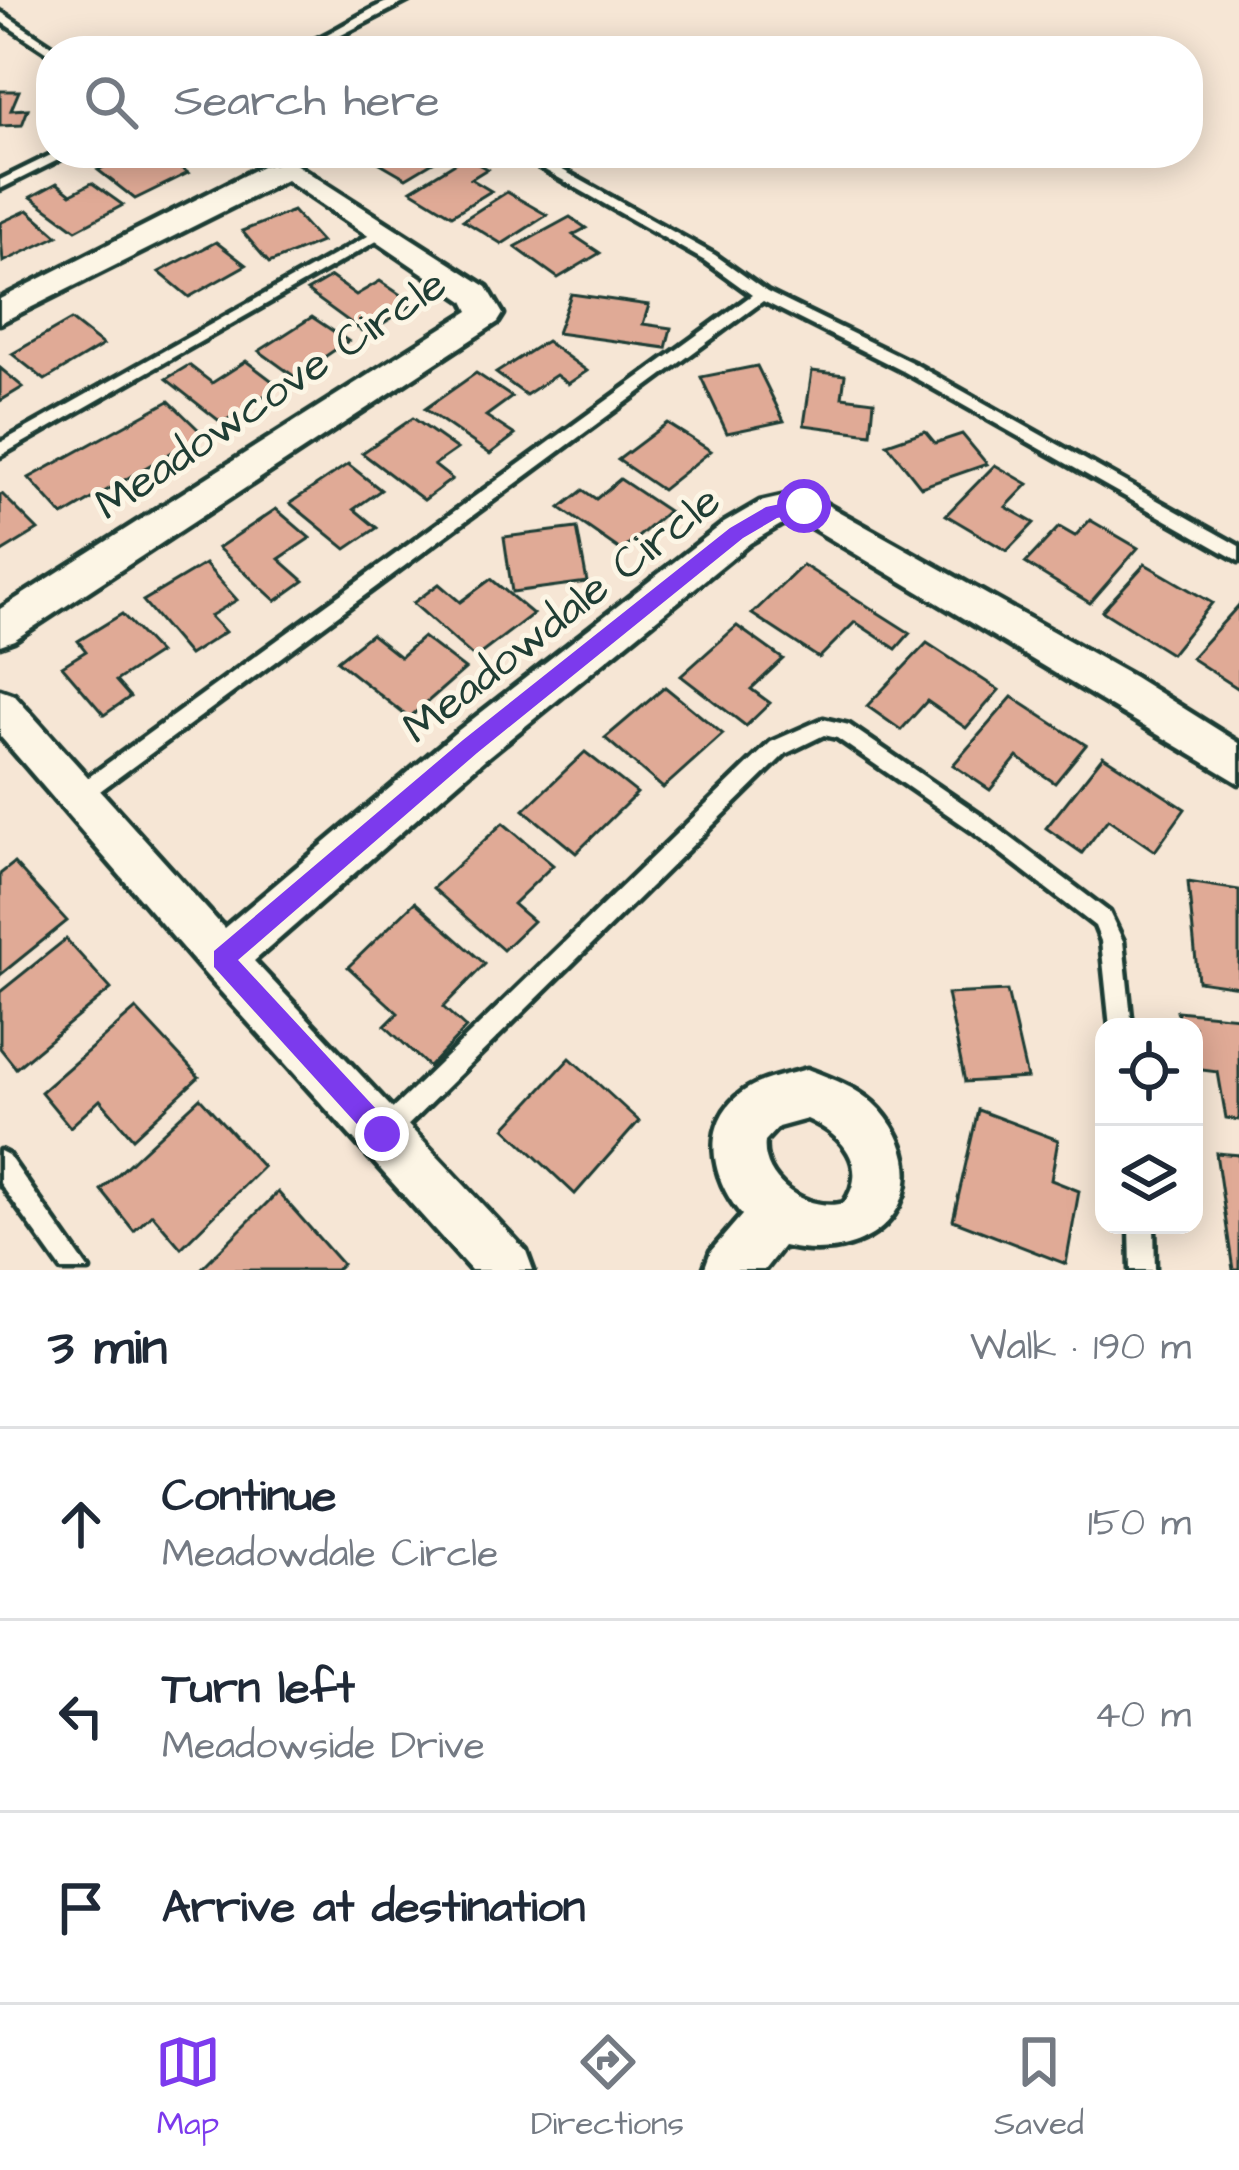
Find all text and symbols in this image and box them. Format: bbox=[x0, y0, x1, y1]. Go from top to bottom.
search box bbox=[36, 36, 1203, 168]
icon: search bbox=[78, 69, 144, 135]
text: Search here bbox=[174, 71, 440, 133]
street label: Meadowcove Circle bbox=[83, 254, 459, 536]
street label: Meadowdale Circle bbox=[390, 471, 734, 759]
route start bbox=[777, 479, 831, 533]
map controls bbox=[1095, 1018, 1203, 1234]
button: locate bbox=[1095, 1018, 1203, 1126]
route end bbox=[355, 1107, 409, 1161]
button: layers bbox=[1095, 1126, 1203, 1234]
text: 3 min bbox=[48, 1313, 167, 1384]
text: Walk · 190 m bbox=[970, 1321, 1191, 1375]
text: Continue bbox=[162, 1466, 336, 1528]
icon: ahead bbox=[48, 1491, 114, 1557]
text: 150 m bbox=[1088, 1497, 1191, 1551]
text: Meadowdale Circle bbox=[162, 1528, 498, 1582]
text: Turn left bbox=[162, 1658, 355, 1720]
icon: left bbox=[48, 1683, 114, 1749]
text: 40 m bbox=[1094, 1689, 1191, 1743]
text: Meadowside Drive bbox=[162, 1720, 485, 1774]
icon: arrive bbox=[48, 1875, 114, 1941]
text: Arrive at destination bbox=[162, 1877, 585, 1939]
tab: Map bbox=[155, 2029, 221, 2147]
tab: Directions bbox=[531, 2029, 684, 2147]
tab: Saved bbox=[994, 2029, 1084, 2147]

